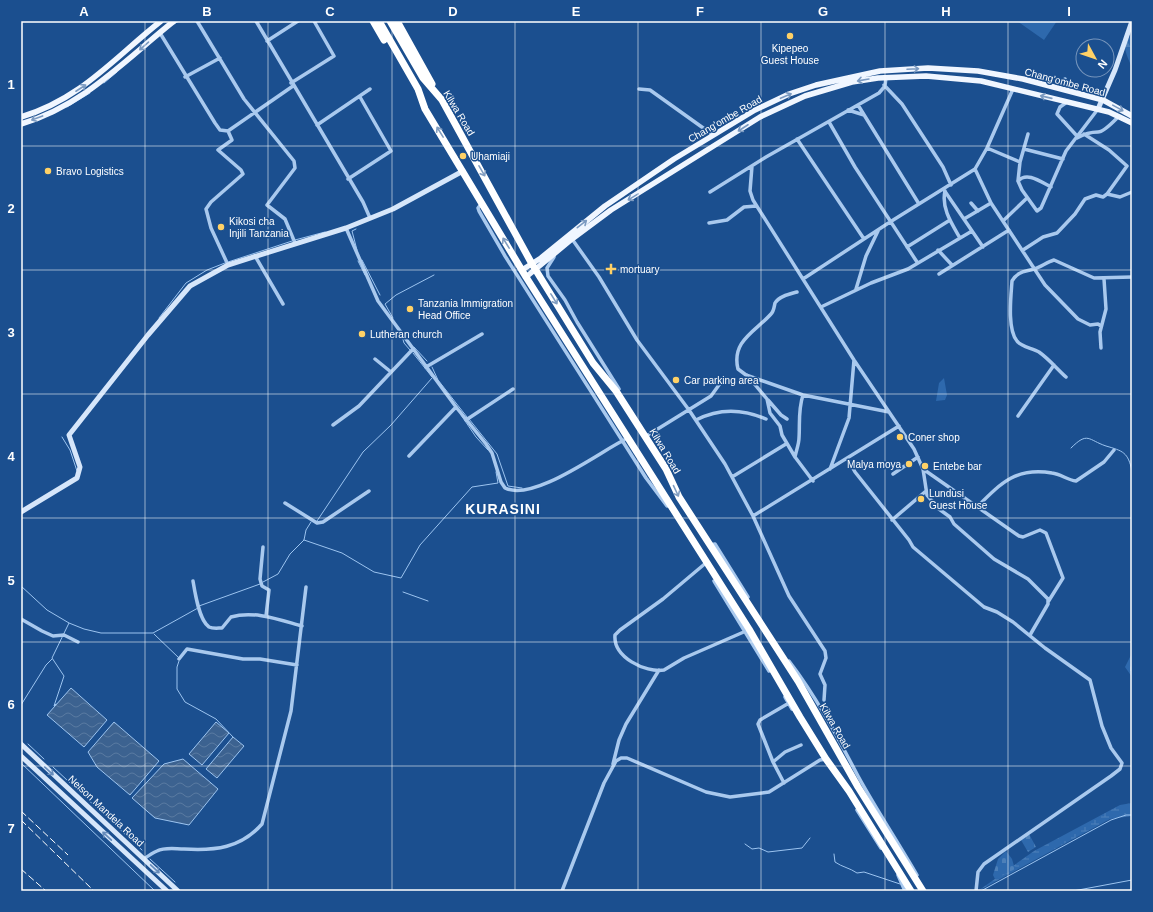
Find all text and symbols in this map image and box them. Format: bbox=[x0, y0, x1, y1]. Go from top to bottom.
text: A bbox=[79, 4, 89, 19]
text: B bbox=[202, 4, 212, 19]
text: C bbox=[325, 4, 335, 19]
text: D bbox=[448, 4, 458, 19]
text: E bbox=[572, 4, 581, 19]
text: F bbox=[696, 4, 704, 19]
text: G bbox=[818, 4, 828, 19]
text: H bbox=[941, 4, 951, 19]
text: I bbox=[1067, 4, 1071, 19]
marker: Kipepeo Guest House bbox=[785, 31, 795, 41]
north arrow bbox=[1075, 38, 1115, 78]
one-way arrow bbox=[139, 41, 150, 50]
place label: Kipepeo Guest House bbox=[761, 43, 820, 66]
text: N bbox=[1095, 58, 1110, 71]
one-way arrow bbox=[906, 65, 919, 73]
street label: Chang'ombe Road bbox=[1023, 66, 1107, 98]
one-way arrow bbox=[857, 76, 870, 84]
text: 1 bbox=[7, 77, 15, 92]
one-way arrow bbox=[75, 83, 87, 91]
street label: Kilwa Road bbox=[441, 88, 477, 138]
one-way arrow bbox=[780, 91, 792, 99]
one-way arrow bbox=[1040, 92, 1053, 100]
street label: Chang'ombe Road bbox=[686, 93, 764, 145]
one-way arrow bbox=[1111, 105, 1123, 112]
one-way arrow bbox=[31, 115, 44, 122]
one-way arrow bbox=[737, 124, 749, 132]
one-way arrow bbox=[435, 126, 443, 138]
marker: Uhamiaji bbox=[458, 151, 468, 161]
place label: Uhamiaji bbox=[471, 151, 510, 162]
one-way arrow bbox=[478, 165, 486, 177]
marker: Bravo Logistics bbox=[43, 166, 53, 176]
place label: Bravo Logistics bbox=[56, 166, 124, 177]
one-way arrow bbox=[627, 194, 639, 202]
text: 2 bbox=[7, 201, 15, 216]
place label: Kikosi cha Injili Tanzania bbox=[229, 216, 289, 239]
one-way arrow bbox=[576, 220, 587, 229]
marker: Kikosi cha Injili Tanzania bbox=[216, 222, 226, 232]
one-way arrow bbox=[502, 238, 511, 249]
marker: mortuary bbox=[605, 263, 617, 275]
place label: mortuary bbox=[620, 264, 659, 275]
one-way arrow bbox=[550, 293, 558, 304]
place label: Tanzania Immigration Head Office bbox=[418, 298, 513, 321]
marker: Tanzania Immigration Head Office bbox=[405, 304, 415, 314]
text: 3 bbox=[7, 325, 15, 340]
marker: Lutheran church bbox=[357, 329, 367, 339]
place label: Lutheran church bbox=[370, 329, 442, 340]
marker: Car parking area bbox=[671, 375, 681, 385]
place label: Car parking area bbox=[684, 375, 759, 386]
street label: Kilwa Road bbox=[647, 426, 683, 476]
marker: Coner shop bbox=[895, 432, 905, 442]
place label: Coner shop bbox=[908, 432, 960, 443]
text: 4 bbox=[7, 449, 15, 464]
place label: Malya moya bbox=[847, 459, 901, 470]
marker: Malya moya bbox=[904, 459, 914, 469]
marker: Entebe bar bbox=[920, 461, 930, 471]
place label: Entebe bar bbox=[933, 461, 983, 472]
one-way arrow bbox=[673, 485, 680, 497]
place label: Lundusi Guest House bbox=[929, 488, 988, 511]
marker: Lundusi Guest House bbox=[916, 494, 926, 504]
district label: KURASINI bbox=[465, 501, 541, 517]
text: 5 bbox=[7, 573, 15, 588]
text: 6 bbox=[7, 697, 15, 712]
street label: Kilwa Road bbox=[818, 701, 852, 751]
one-way arrow bbox=[44, 766, 54, 775]
street label: Nelson Mandela Road bbox=[66, 773, 146, 849]
text: 7 bbox=[7, 821, 15, 836]
one-way arrow bbox=[102, 831, 112, 841]
one-way arrow bbox=[150, 865, 160, 874]

